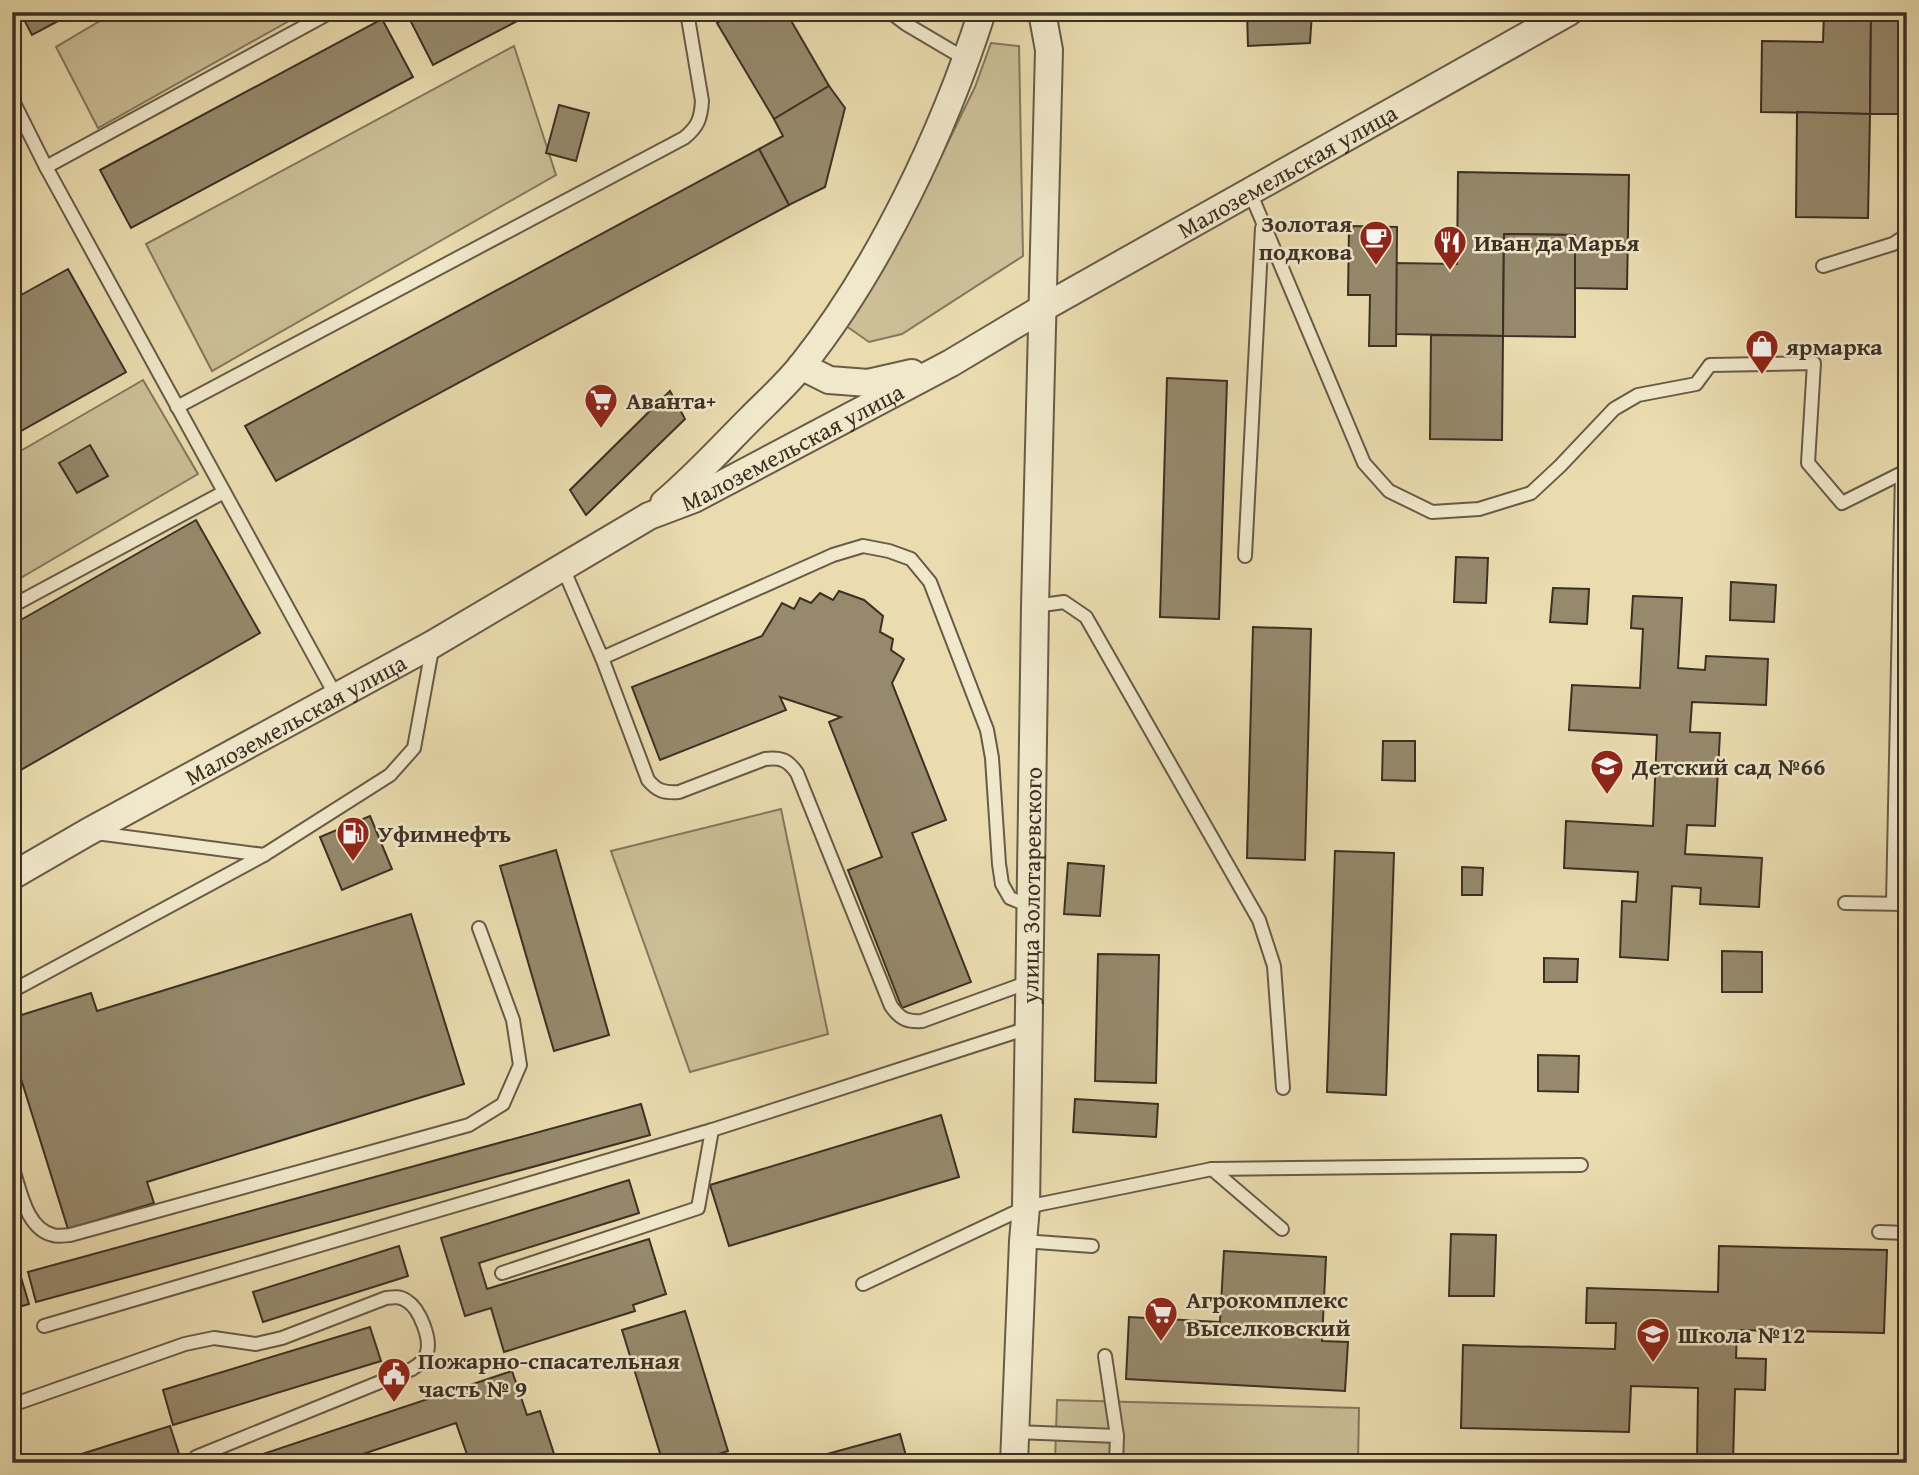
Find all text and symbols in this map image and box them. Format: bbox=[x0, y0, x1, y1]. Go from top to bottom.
street label: Малоземельская улица bbox=[1171, 94, 1404, 247]
place label: Золотая подкова bbox=[1259, 206, 1353, 269]
cafe icon: Золотая подкова bbox=[1357, 218, 1395, 267]
restaurant icon: Иван да Марья bbox=[1431, 223, 1469, 272]
place label: Иван да Марья bbox=[1474, 225, 1639, 260]
shop icon: ярмарка bbox=[1743, 327, 1781, 376]
place label: ярмарка bbox=[1785, 329, 1883, 364]
street label: Малоземельская улица bbox=[676, 373, 910, 520]
supermarket icon: Аванта+ bbox=[582, 381, 620, 430]
place label: Аванта+ bbox=[626, 383, 716, 418]
street label: Малоземельская улица bbox=[178, 644, 413, 794]
school or university icon: Детский сад №66 bbox=[1588, 747, 1626, 796]
place label: Детский сад №66 bbox=[1631, 749, 1825, 784]
street label: улица Золотаревского bbox=[1012, 767, 1050, 1005]
fuel station icon: Уфимнефть bbox=[334, 814, 372, 863]
place label: Уфимнефть bbox=[378, 816, 511, 851]
place label: Агрокомплекс Выселковский bbox=[1186, 1282, 1350, 1345]
supermarket icon: Агрокомплекс Выселковский bbox=[1142, 1294, 1180, 1343]
school or university icon: Школа №12 bbox=[1634, 1315, 1672, 1364]
place label: Школа №12 bbox=[1678, 1317, 1806, 1352]
place label: Пожарно-спасательная часть № 9 bbox=[418, 1343, 680, 1406]
public building icon: Пожарно-спасательная часть № 9 bbox=[375, 1355, 413, 1404]

